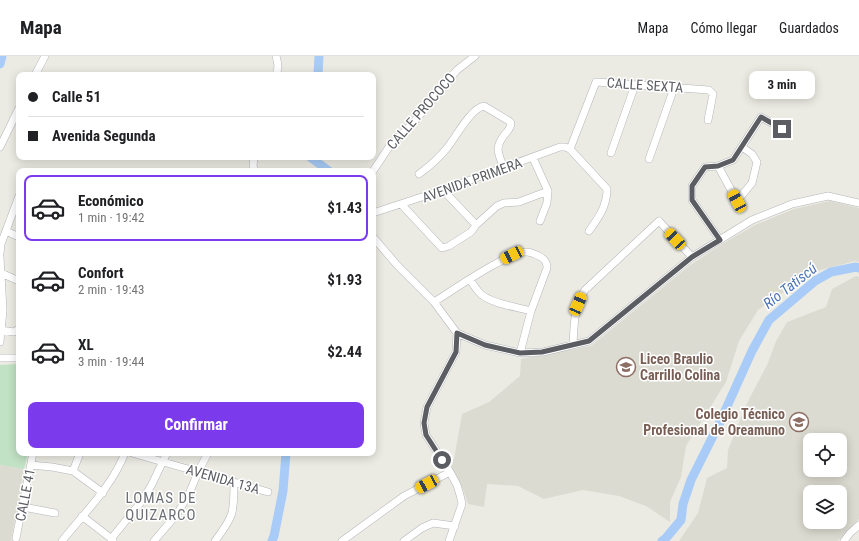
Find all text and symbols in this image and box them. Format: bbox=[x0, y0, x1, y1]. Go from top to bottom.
text: Mapa bbox=[20, 16, 62, 39]
text: Mapa bbox=[638, 20, 669, 36]
text: Cómo llegar bbox=[691, 20, 757, 36]
text: Guardados bbox=[779, 20, 839, 36]
street label: CALLE PROCOCO bbox=[384, 70, 458, 152]
callout: 3 min bbox=[749, 71, 815, 99]
street label: CALLE SEXTA bbox=[606, 74, 684, 96]
text: 3 min bbox=[768, 77, 796, 92]
text: Calle 51 bbox=[52, 88, 101, 106]
route end bbox=[773, 120, 791, 138]
text: Avenida Segunda bbox=[52, 127, 156, 145]
street label: AVENIDA PRIMERA bbox=[420, 154, 524, 206]
car bbox=[726, 188, 748, 214]
icon: car bbox=[30, 190, 66, 226]
text: Económico bbox=[78, 192, 144, 210]
text: $1.43 bbox=[327, 199, 362, 217]
text: 1 min · 19:42 bbox=[78, 210, 144, 225]
car bbox=[662, 226, 688, 252]
car bbox=[499, 244, 525, 266]
water label: Río Tatiscú bbox=[760, 259, 820, 313]
icon: car bbox=[30, 262, 66, 298]
text: Confort bbox=[78, 264, 124, 282]
text: $1.93 bbox=[327, 271, 362, 289]
text: 2 min · 19:43 bbox=[78, 282, 144, 297]
car bbox=[568, 291, 588, 317]
icon: car bbox=[30, 334, 66, 370]
text: XL bbox=[78, 336, 94, 354]
text: $2.44 bbox=[327, 343, 362, 361]
place label: Liceo Braulio Carrillo Colina bbox=[640, 351, 721, 383]
text: 3 min · 19:44 bbox=[78, 354, 144, 369]
school or university icon: Liceo Braulio Carrillo Colina bbox=[615, 356, 637, 378]
button: Confirmar bbox=[28, 402, 364, 448]
place label: Colegio Técnico Profesional de Oreamuno bbox=[643, 406, 785, 438]
school or university icon: Colegio Técnico Profesional de Oreamuno bbox=[788, 411, 810, 433]
map controls bbox=[803, 433, 847, 529]
button: locate bbox=[803, 433, 847, 477]
route start bbox=[433, 451, 451, 469]
street label: AVENIDA 13A bbox=[185, 461, 261, 497]
street label: CALLE 41 bbox=[12, 467, 38, 523]
car bbox=[414, 473, 440, 495]
button: layers bbox=[803, 485, 847, 529]
district label: LOMAS DE QUIZARCO bbox=[125, 489, 197, 524]

